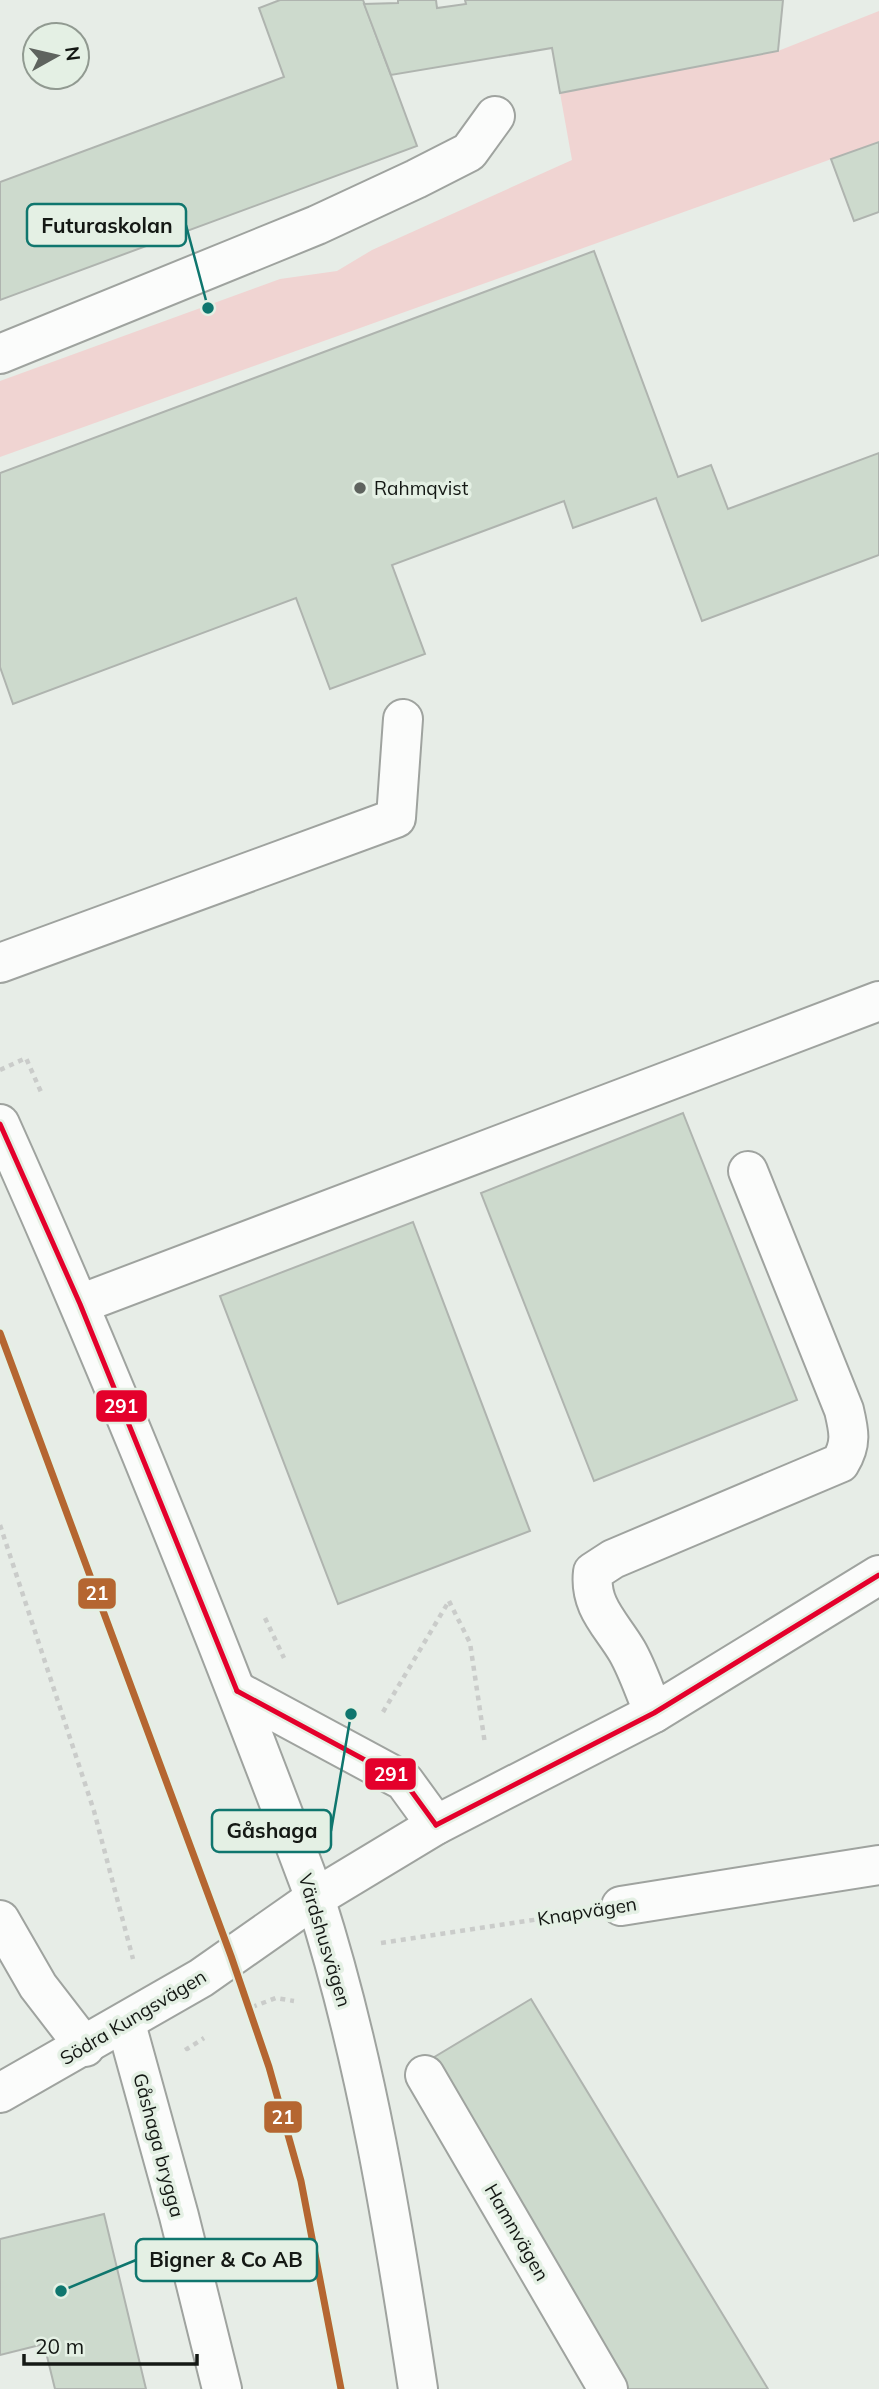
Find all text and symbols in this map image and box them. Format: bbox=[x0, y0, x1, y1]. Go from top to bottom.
north arrow bbox=[21, 21, 91, 91]
text: N bbox=[60, 45, 86, 62]
callout: Futuraskolan bbox=[27, 204, 186, 246]
text: Futuraskolan bbox=[41, 212, 173, 238]
place label: Rahmqvist bbox=[374, 476, 469, 500]
marker: Rahmqvist bbox=[352, 480, 368, 496]
line badge: 291 bbox=[95, 1389, 148, 1423]
text: 291 bbox=[104, 1394, 138, 1418]
line badge: 21 bbox=[77, 1577, 117, 1610]
text: 21 bbox=[86, 1581, 108, 1605]
line badge: 291 bbox=[364, 1757, 417, 1791]
text: 291 bbox=[374, 1762, 408, 1786]
callout: Gåshaga bbox=[212, 1810, 331, 1852]
text: Gåshaga bbox=[227, 1817, 317, 1843]
street label: Värdshusvägen bbox=[293, 1870, 357, 2010]
street label: Knapvägen bbox=[536, 1891, 638, 1931]
street label: Södra Kungsvägen bbox=[56, 1964, 210, 2070]
street label: Gåshaga brygga bbox=[128, 2070, 190, 2220]
line badge: 21 bbox=[263, 2100, 303, 2134]
text: 21 bbox=[272, 2105, 294, 2129]
street label: Hamnvägen bbox=[480, 2179, 554, 2285]
callout: Bigner & Co AB bbox=[136, 2239, 317, 2281]
text: Bigner & Co AB bbox=[149, 2246, 303, 2272]
scale bar bbox=[24, 2322, 198, 2366]
text: 20 m bbox=[35, 2333, 84, 2359]

